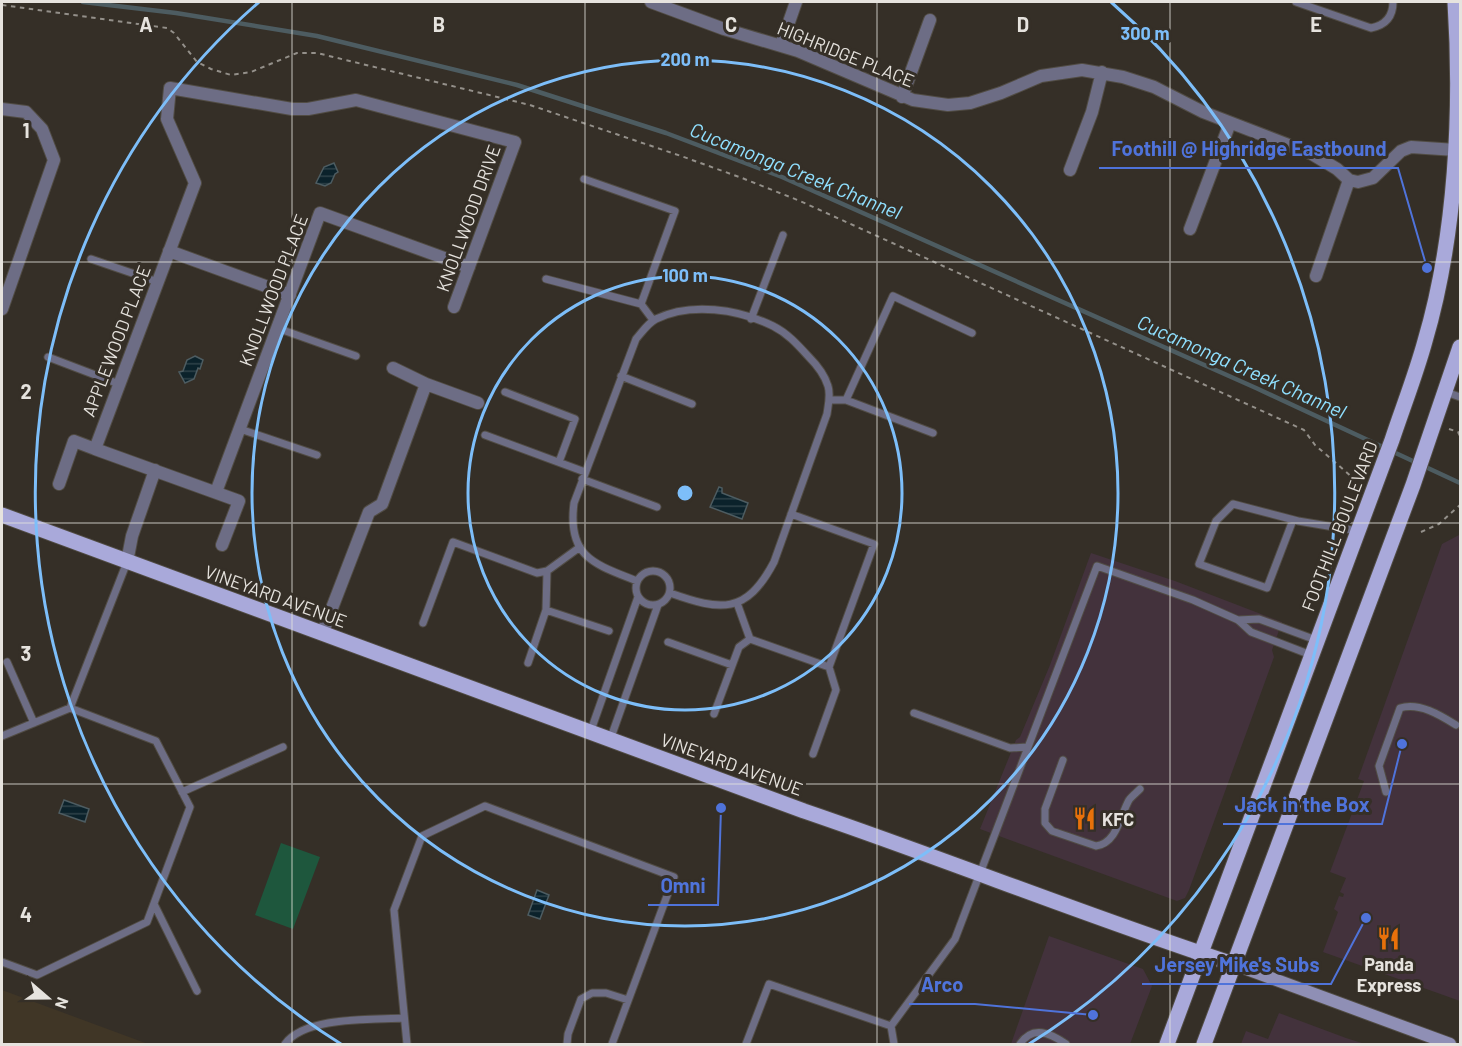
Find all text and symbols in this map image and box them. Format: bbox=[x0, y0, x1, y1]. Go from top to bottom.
text: A bbox=[139, 12, 153, 36]
text: B bbox=[433, 12, 445, 36]
text: C bbox=[725, 12, 737, 36]
text: D bbox=[1017, 12, 1029, 36]
text: E bbox=[1310, 12, 1322, 36]
street label: HIGHRIDGE PLACE bbox=[774, 17, 918, 91]
text: 300 m bbox=[1121, 22, 1169, 44]
text: 200 m bbox=[660, 48, 710, 70]
water label: Cucamonga Creek Channel bbox=[687, 117, 906, 224]
text: 1 bbox=[22, 118, 30, 142]
callout: Foothill @ Highridge Eastbound bbox=[1099, 130, 1398, 168]
text: Foothill @ Highridge Eastbound bbox=[1111, 136, 1387, 160]
street label: KNOLLWOOD DRIVE bbox=[431, 141, 505, 295]
street label: KNOLLWOOD PLACE bbox=[234, 211, 312, 369]
street label: APPLEWOOD PLACE bbox=[77, 262, 155, 420]
text: 100 m bbox=[662, 264, 708, 286]
water label: Cucamonga Creek Channel bbox=[1134, 309, 1351, 423]
text: 2 bbox=[20, 379, 32, 403]
street label: FOOTHILL BOULEVARD bbox=[1296, 438, 1382, 614]
centre of rings bbox=[675, 483, 695, 503]
street label: VINEYARD AVENUE bbox=[202, 560, 350, 632]
text: 3 bbox=[21, 641, 31, 665]
street label: VINEYARD AVENUE bbox=[658, 728, 806, 800]
callout: Jack in the Box bbox=[1223, 786, 1382, 824]
text: Jack in the Box bbox=[1235, 792, 1370, 816]
restaurant icon: KFC bbox=[1071, 806, 1097, 832]
place label: KFC bbox=[1102, 808, 1134, 830]
callout: Omni bbox=[648, 867, 718, 905]
text: Omni bbox=[660, 873, 706, 897]
text: 4 bbox=[20, 902, 32, 926]
restaurant icon: Panda Express bbox=[1376, 925, 1402, 951]
callout: Jersey Mike's Subs bbox=[1142, 946, 1331, 984]
text: Jersey Mike's Subs bbox=[1155, 952, 1319, 976]
place label: Panda Express bbox=[1357, 953, 1421, 996]
callout: Arco bbox=[909, 966, 975, 1004]
north arrow bbox=[18, 968, 78, 1028]
text: Arco bbox=[921, 972, 963, 996]
text: N bbox=[52, 995, 73, 1012]

